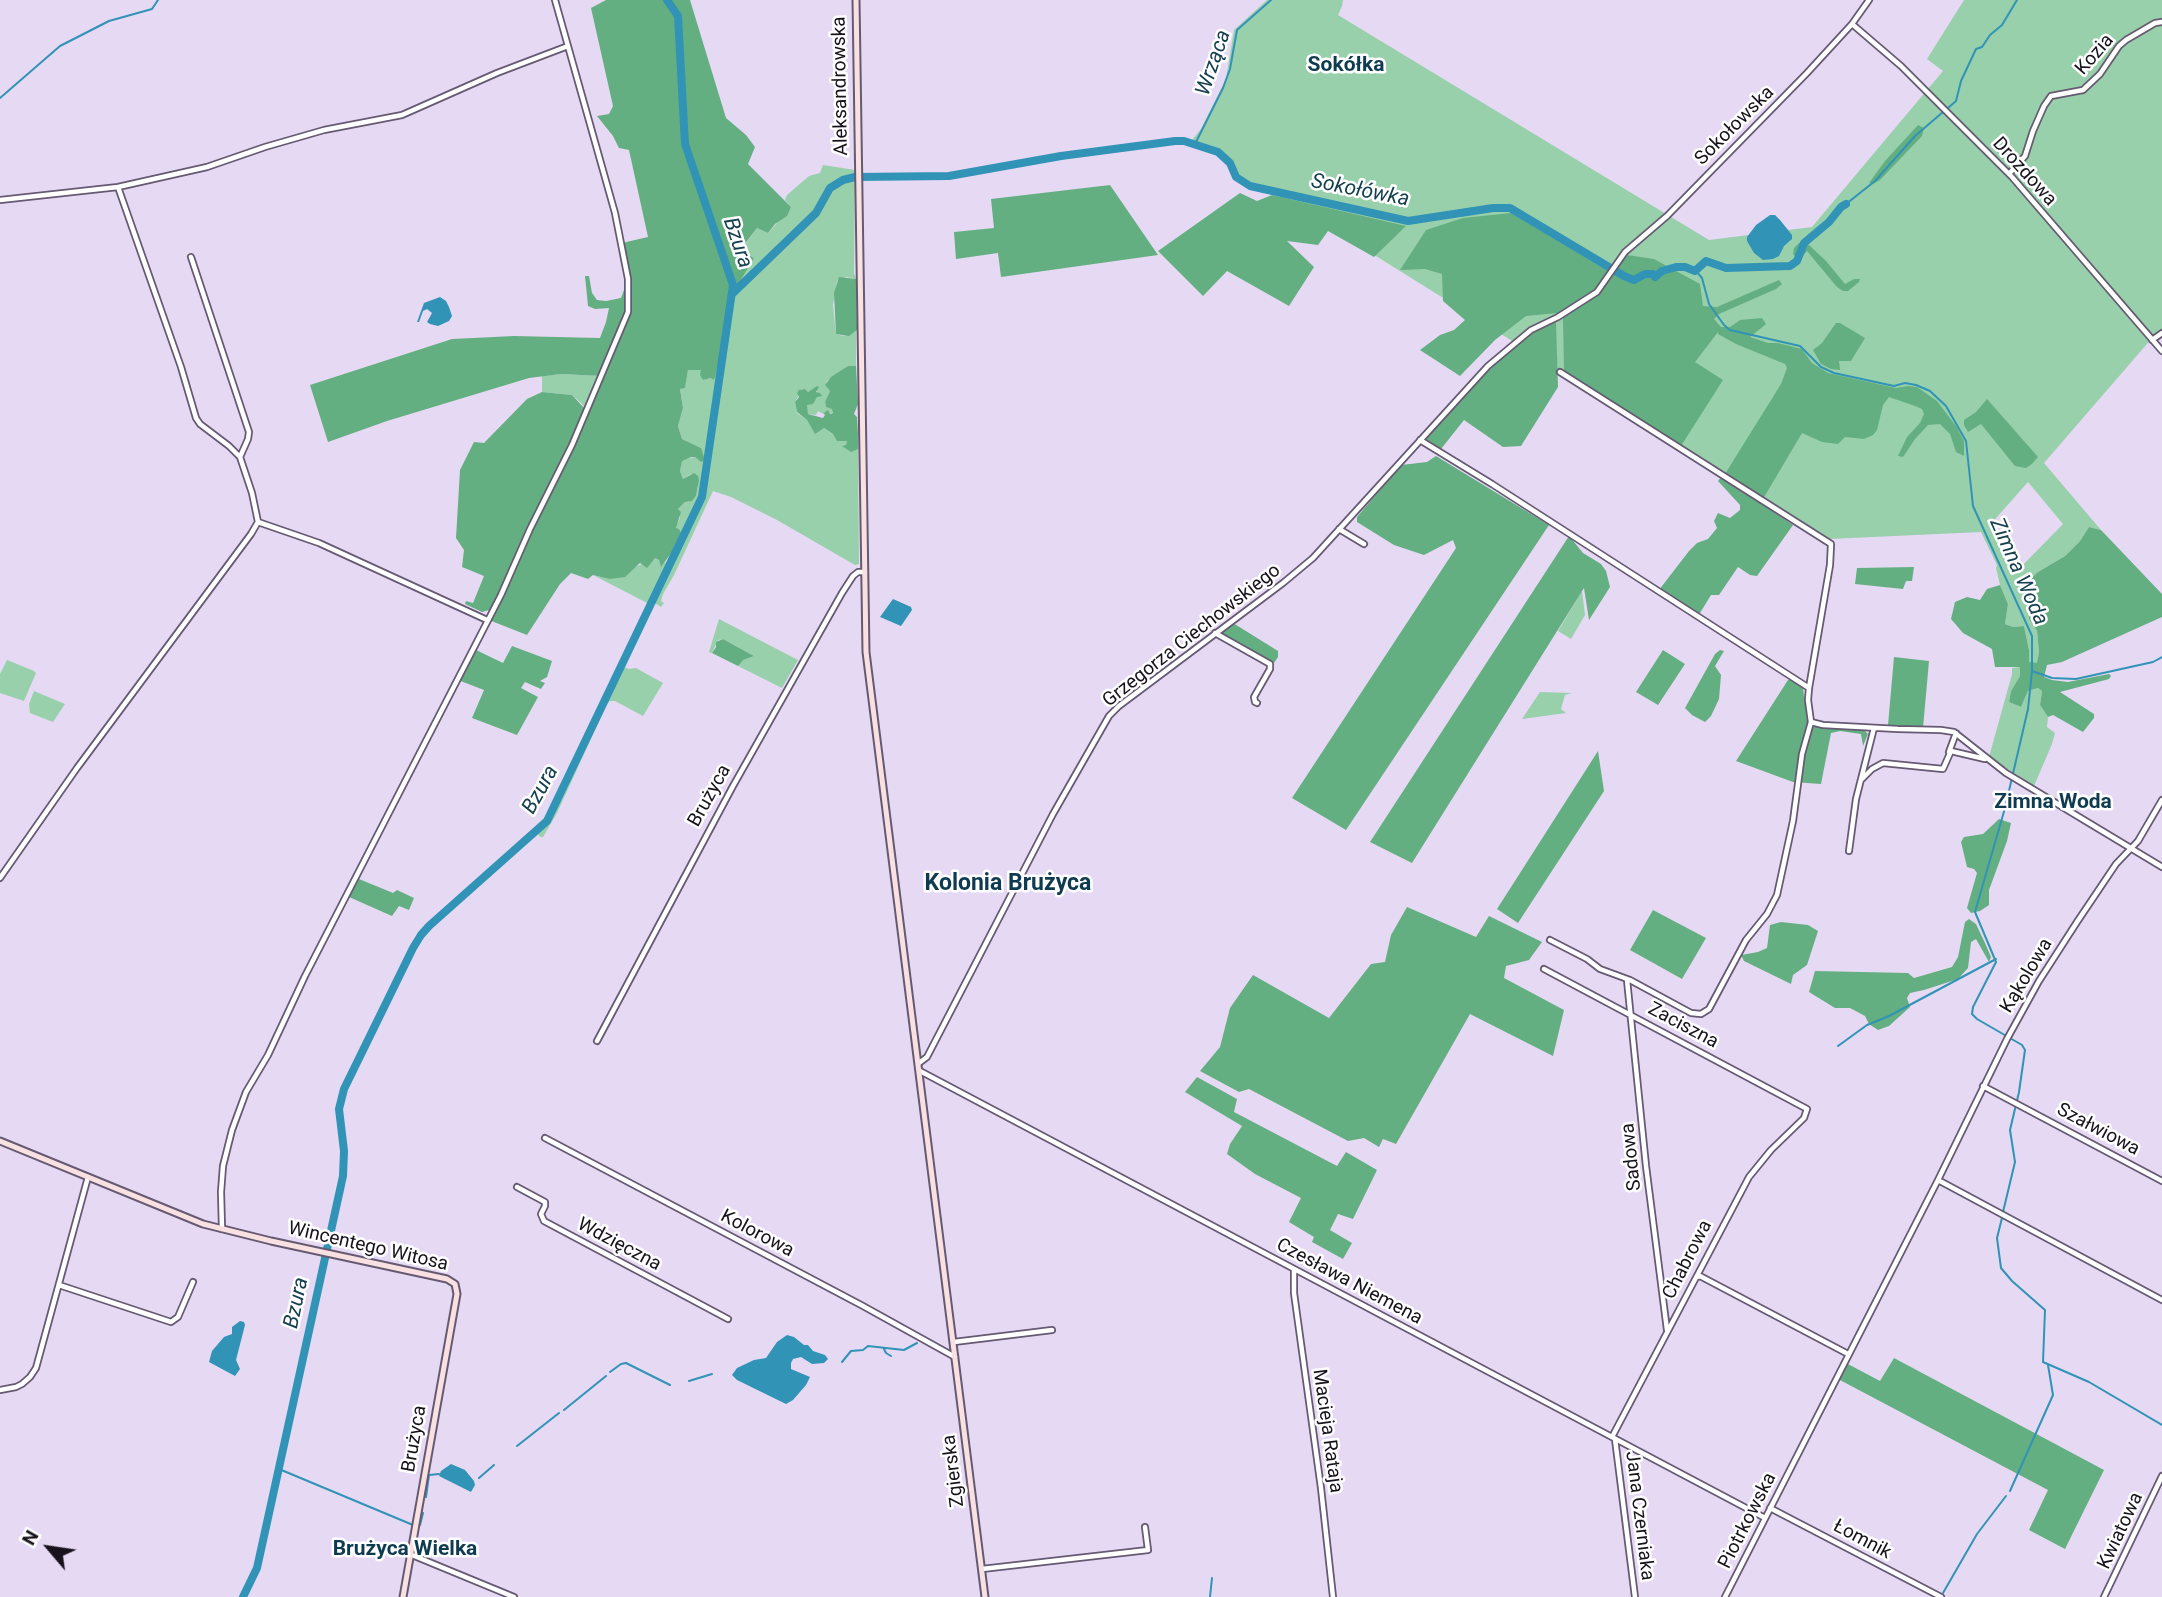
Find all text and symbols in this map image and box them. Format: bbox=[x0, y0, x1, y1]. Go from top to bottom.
street label: Aleksandrowska bbox=[828, 16, 854, 156]
water label: Wrząca bbox=[1191, 27, 1237, 99]
street label: Kozia bbox=[2071, 30, 2119, 80]
district label: Sokółka bbox=[1308, 53, 1384, 79]
street label: Sokołowska bbox=[1691, 82, 1779, 170]
street label: Drozdowa bbox=[1987, 133, 2061, 211]
water label: Sokołówka bbox=[1309, 169, 1411, 213]
water label: Bzura bbox=[717, 214, 757, 272]
water label: Zimna Woda bbox=[1983, 515, 2053, 629]
street label: Grzegorza Ciechowskiego bbox=[1099, 559, 1285, 713]
water label: Bzura bbox=[517, 761, 565, 819]
street label: Brużyca bbox=[684, 761, 736, 831]
district label: Zimna Woda bbox=[1994, 790, 2112, 816]
district label: Kolonia Brużyca bbox=[925, 870, 1091, 898]
street label: Kąkolowa bbox=[1996, 935, 2058, 1017]
street label: Zaciszna bbox=[1644, 998, 1722, 1054]
street label: Szałwiowa bbox=[2053, 1099, 2143, 1161]
street label: Sadowa bbox=[1617, 1122, 1647, 1192]
street label: Kolorowa bbox=[716, 1205, 798, 1263]
street label: Wdzięczna bbox=[573, 1213, 665, 1277]
street label: Chabrowa bbox=[1658, 1217, 1718, 1303]
street label: Wincentego Witosa bbox=[286, 1218, 450, 1276]
street label: Czesława Niemena bbox=[1272, 1234, 1426, 1330]
water label: Bzura bbox=[279, 1275, 315, 1331]
street label: Macieja Rataja bbox=[1307, 1368, 1347, 1494]
street label: Brużyca bbox=[398, 1404, 432, 1474]
street label: Zgierska bbox=[938, 1434, 970, 1508]
street label: Jana Czerniaka bbox=[1620, 1450, 1658, 1582]
street label: Piotrkowska bbox=[1714, 1469, 1782, 1573]
street label: Kwiatowa bbox=[2093, 1489, 2149, 1573]
north arrow bbox=[14, 1513, 84, 1583]
street label: Łomnik bbox=[1829, 1515, 1895, 1565]
text: N bbox=[17, 1526, 44, 1549]
district label: Brużyca Wielka bbox=[333, 1537, 477, 1563]

